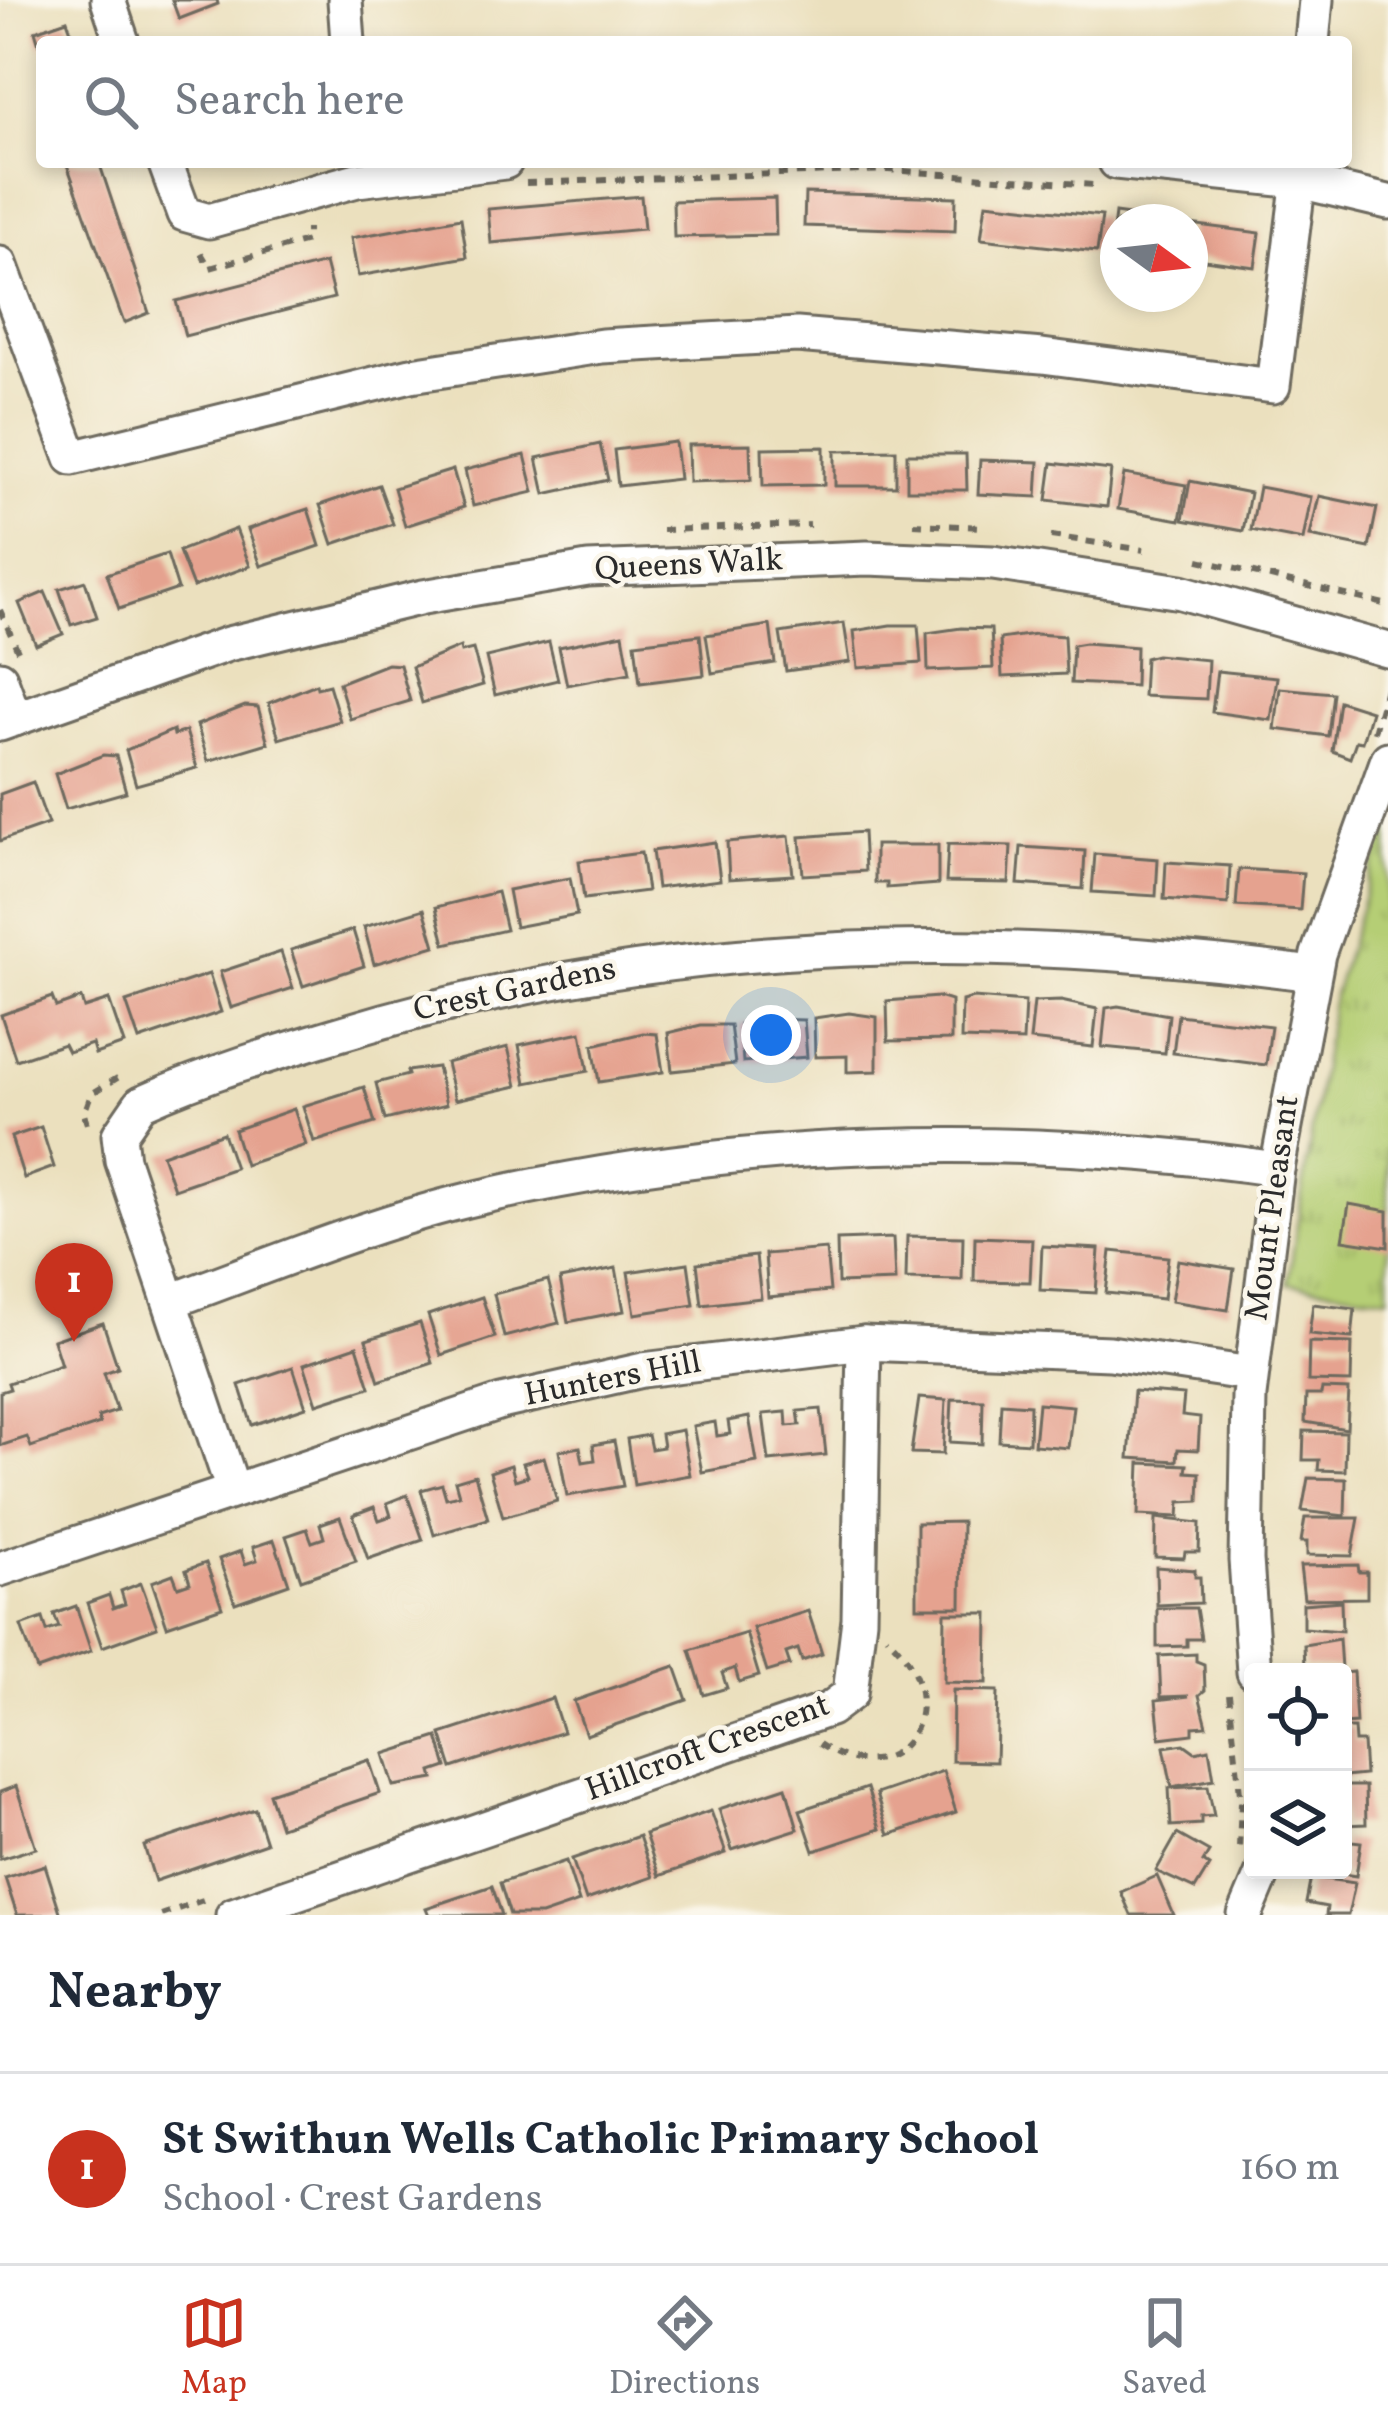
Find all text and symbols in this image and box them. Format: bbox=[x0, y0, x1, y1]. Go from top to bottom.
search box bbox=[36, 36, 1352, 168]
icon: search bbox=[78, 69, 144, 135]
text: Search here bbox=[174, 71, 405, 134]
north arrow bbox=[1100, 204, 1208, 312]
street label: Queens Walk bbox=[594, 538, 784, 594]
street label: Crest Gardens bbox=[410, 947, 620, 1035]
your location bbox=[741, 1005, 801, 1065]
street label: Mount Pleasant bbox=[1235, 1092, 1313, 1324]
pin: 1 bbox=[35, 1243, 113, 1342]
street label: Hunters Hill bbox=[521, 1340, 705, 1420]
map controls bbox=[1244, 1663, 1352, 1879]
button: locate bbox=[1244, 1663, 1352, 1771]
street label: Hillcroft Crescent bbox=[579, 1683, 837, 1815]
button: layers bbox=[1244, 1771, 1352, 1879]
text: Nearby bbox=[48, 1958, 222, 2029]
text: St Swithun Wells Catholic Primary School bbox=[162, 2110, 1039, 2173]
text: 1 bbox=[79, 2142, 95, 2196]
text: 160 m bbox=[1239, 2142, 1340, 2196]
text: School · Crest Gardens bbox=[162, 2173, 542, 2227]
tab: Map bbox=[181, 2290, 247, 2408]
tab: Directions bbox=[609, 2290, 760, 2408]
tab: Saved bbox=[1122, 2290, 1207, 2408]

